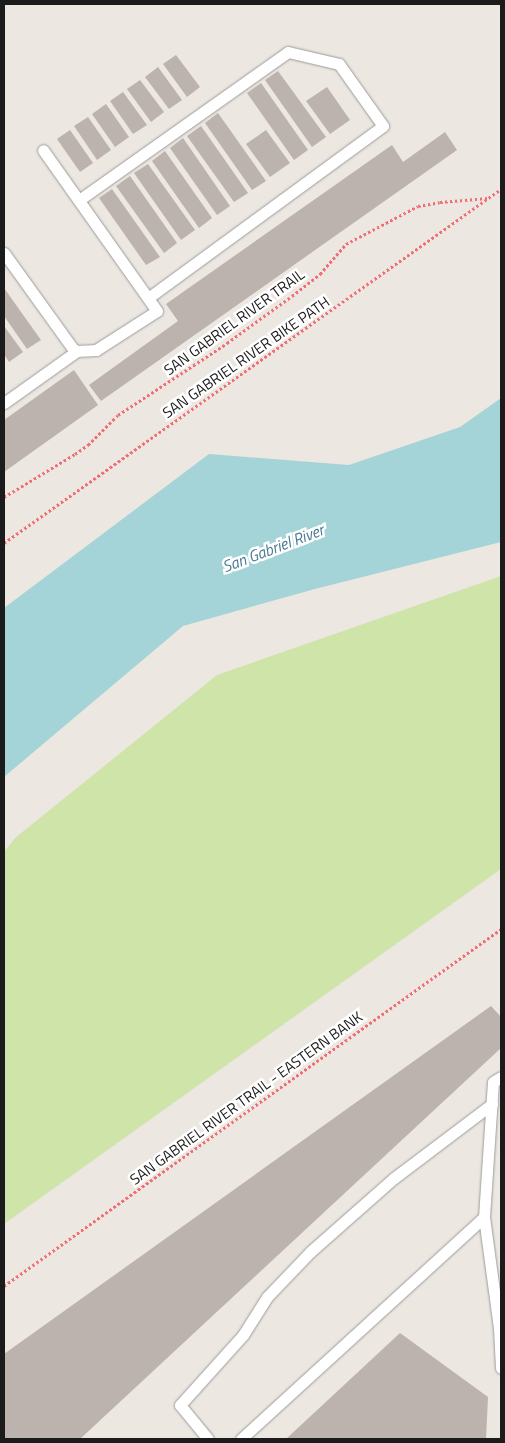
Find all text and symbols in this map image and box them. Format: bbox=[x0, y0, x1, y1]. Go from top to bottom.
street label: SAN GABRIEL RIVER TRAIL bbox=[160, 265, 308, 379]
street label: SAN GABRIEL RIVER BIKE PATH bbox=[159, 292, 333, 422]
water label: San Gabriel River bbox=[220, 520, 326, 576]
street label: SAN GABRIEL RIVER TRAIL - EASTERN BANK bbox=[126, 1008, 366, 1188]

